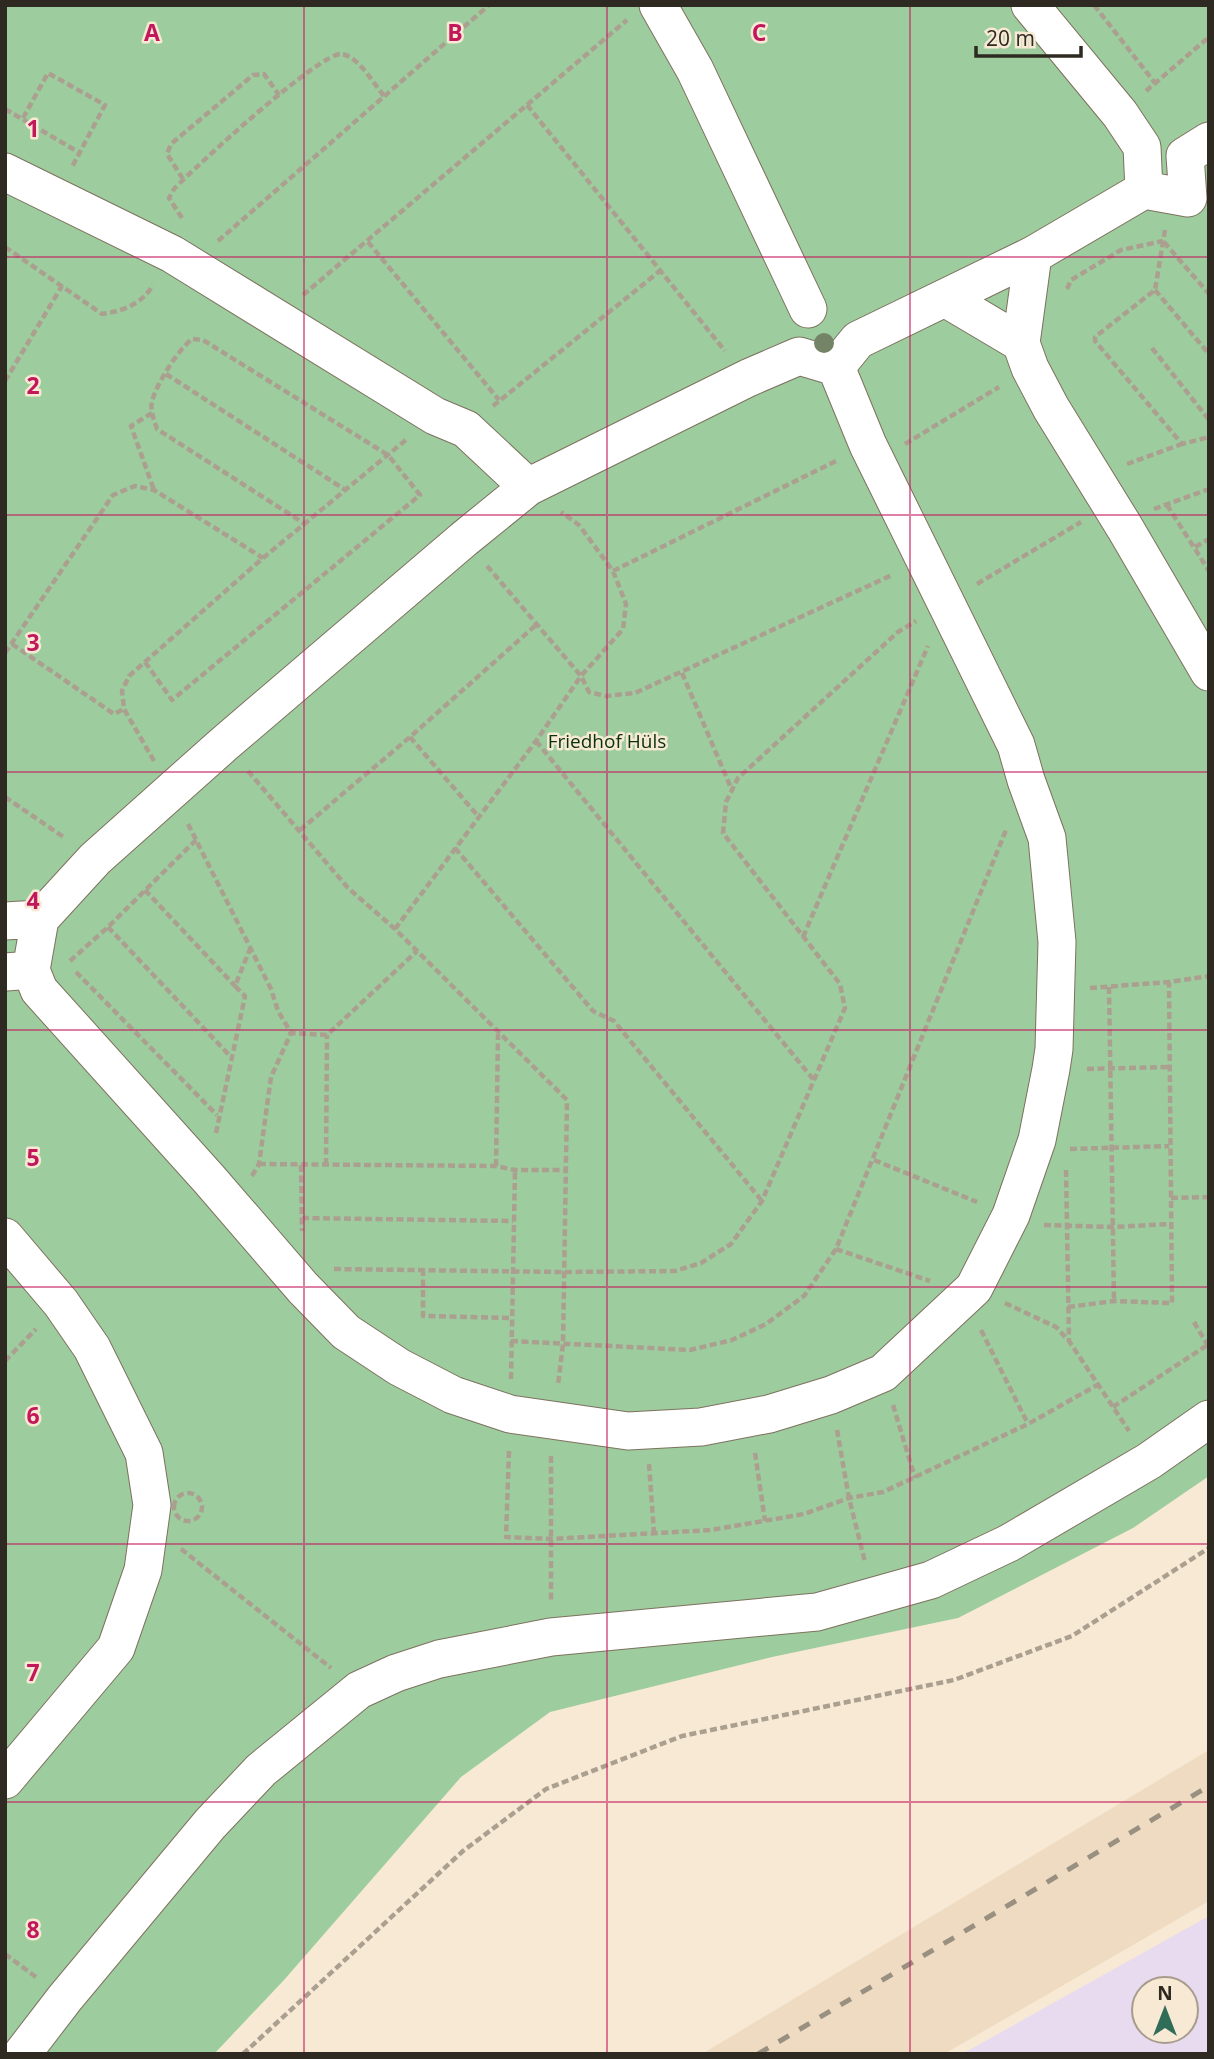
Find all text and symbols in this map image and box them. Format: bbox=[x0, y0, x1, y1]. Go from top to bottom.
scale bar bbox=[976, 14, 1081, 58]
text: A bbox=[144, 16, 160, 48]
text: B bbox=[447, 16, 463, 48]
text: C bbox=[752, 16, 766, 48]
text: 20 m bbox=[986, 24, 1035, 52]
text: 1 bbox=[26, 112, 40, 144]
text: 2 bbox=[26, 369, 40, 401]
text: 3 bbox=[26, 626, 40, 658]
park label: Friedhof Hüls bbox=[548, 728, 666, 754]
text: 4 bbox=[26, 884, 40, 916]
text: 5 bbox=[26, 1141, 40, 1173]
text: 6 bbox=[26, 1399, 40, 1431]
text: 7 bbox=[26, 1656, 40, 1688]
text: 8 bbox=[26, 1913, 40, 1945]
north arrow bbox=[1130, 1975, 1200, 2045]
text: N bbox=[1157, 1980, 1173, 2006]

